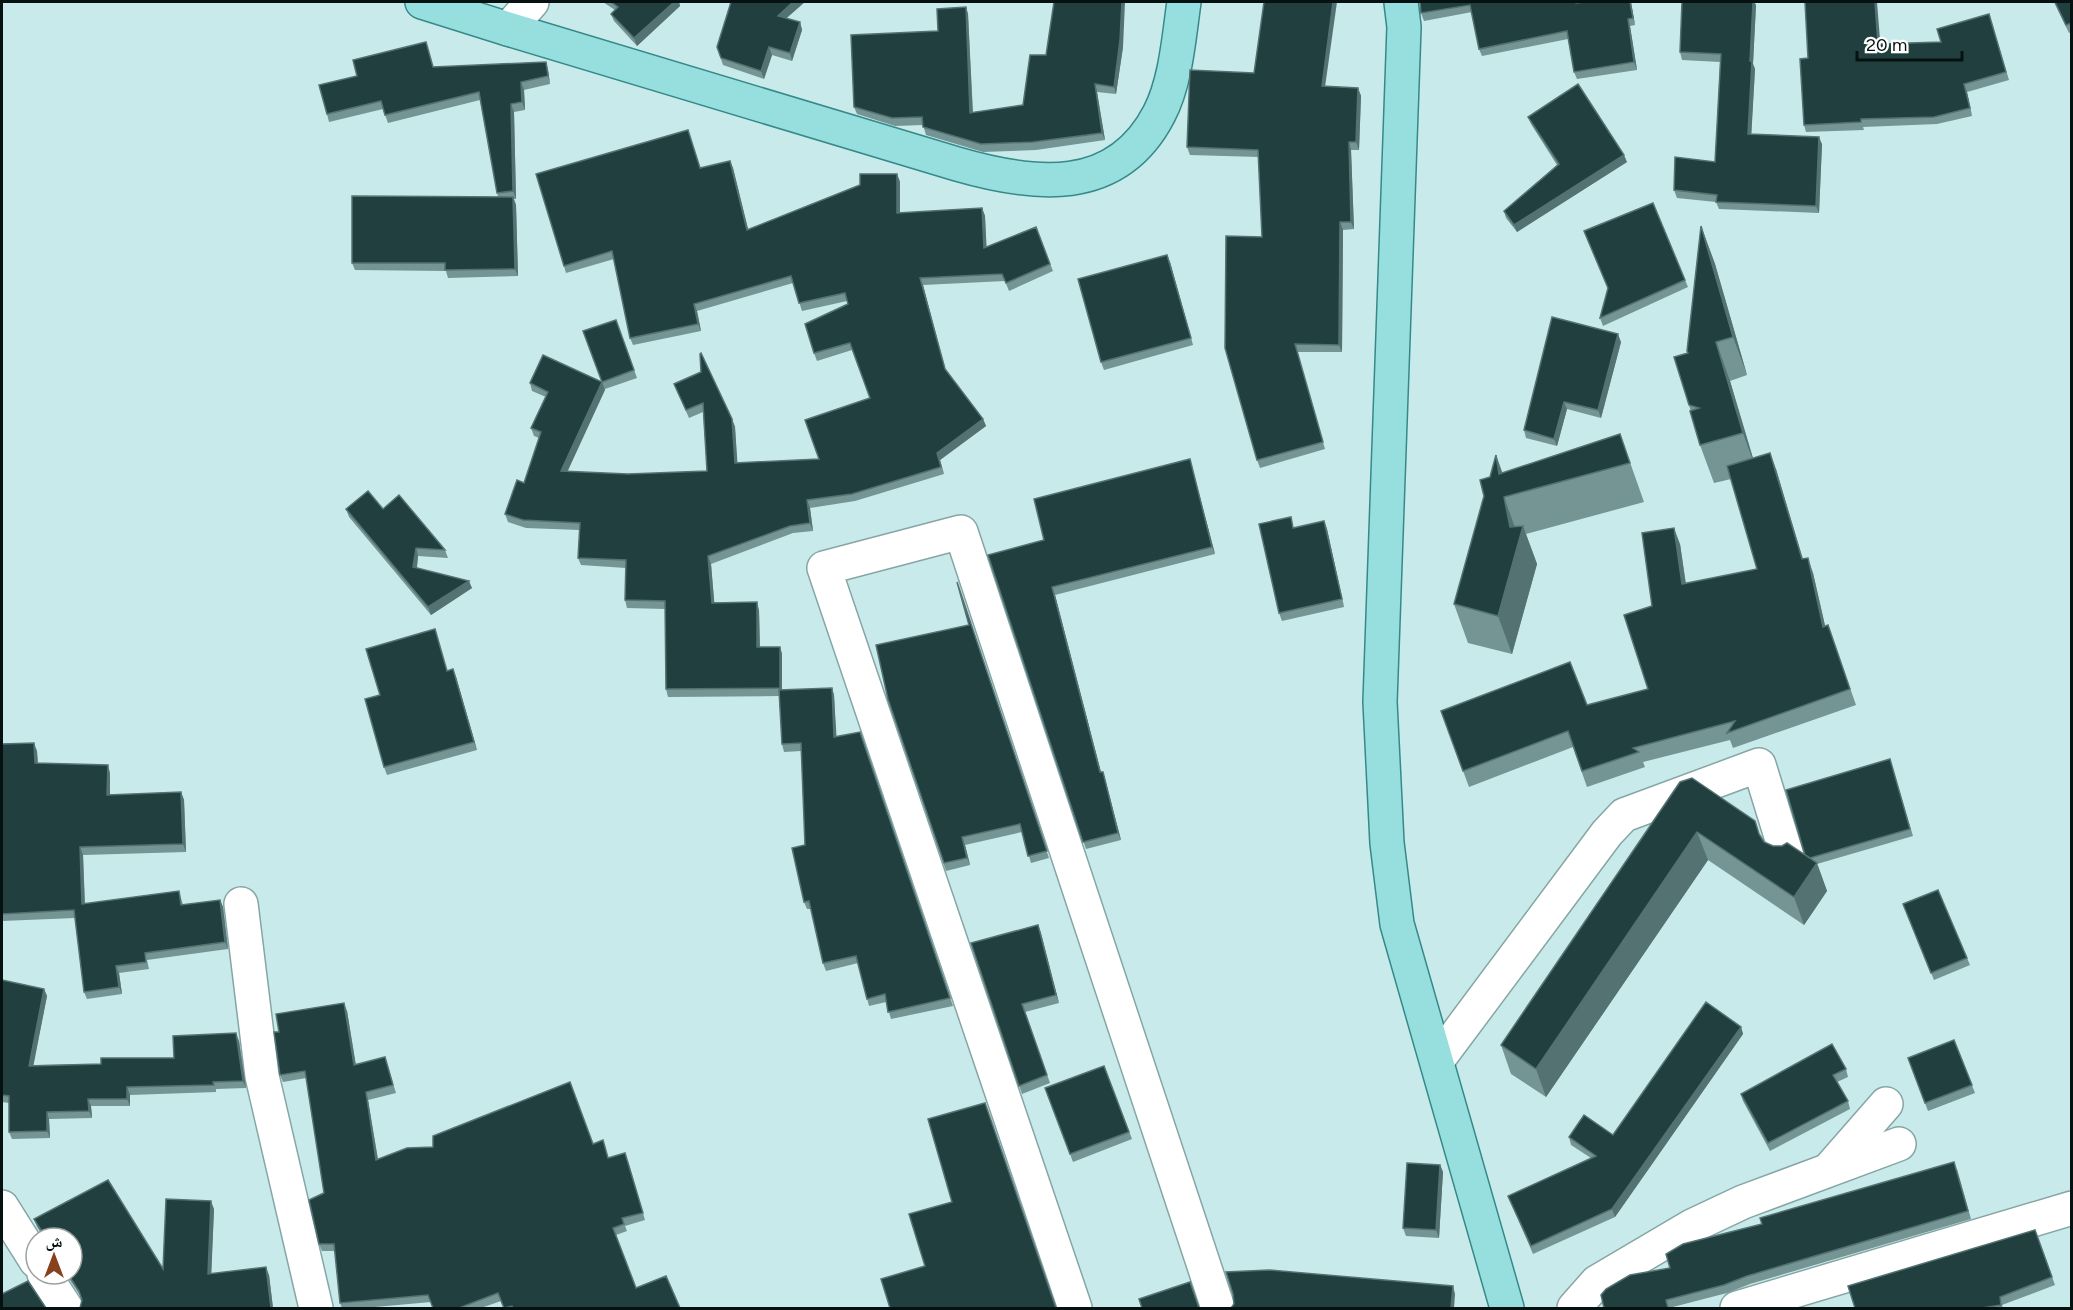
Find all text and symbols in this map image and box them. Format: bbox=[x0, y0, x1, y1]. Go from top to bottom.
scale bar bbox=[1857, 24, 1962, 62]
text: 20 m bbox=[1866, 34, 1907, 56]
north arrow bbox=[24, 1226, 84, 1286]
text: ش bbox=[46, 1232, 63, 1251]

